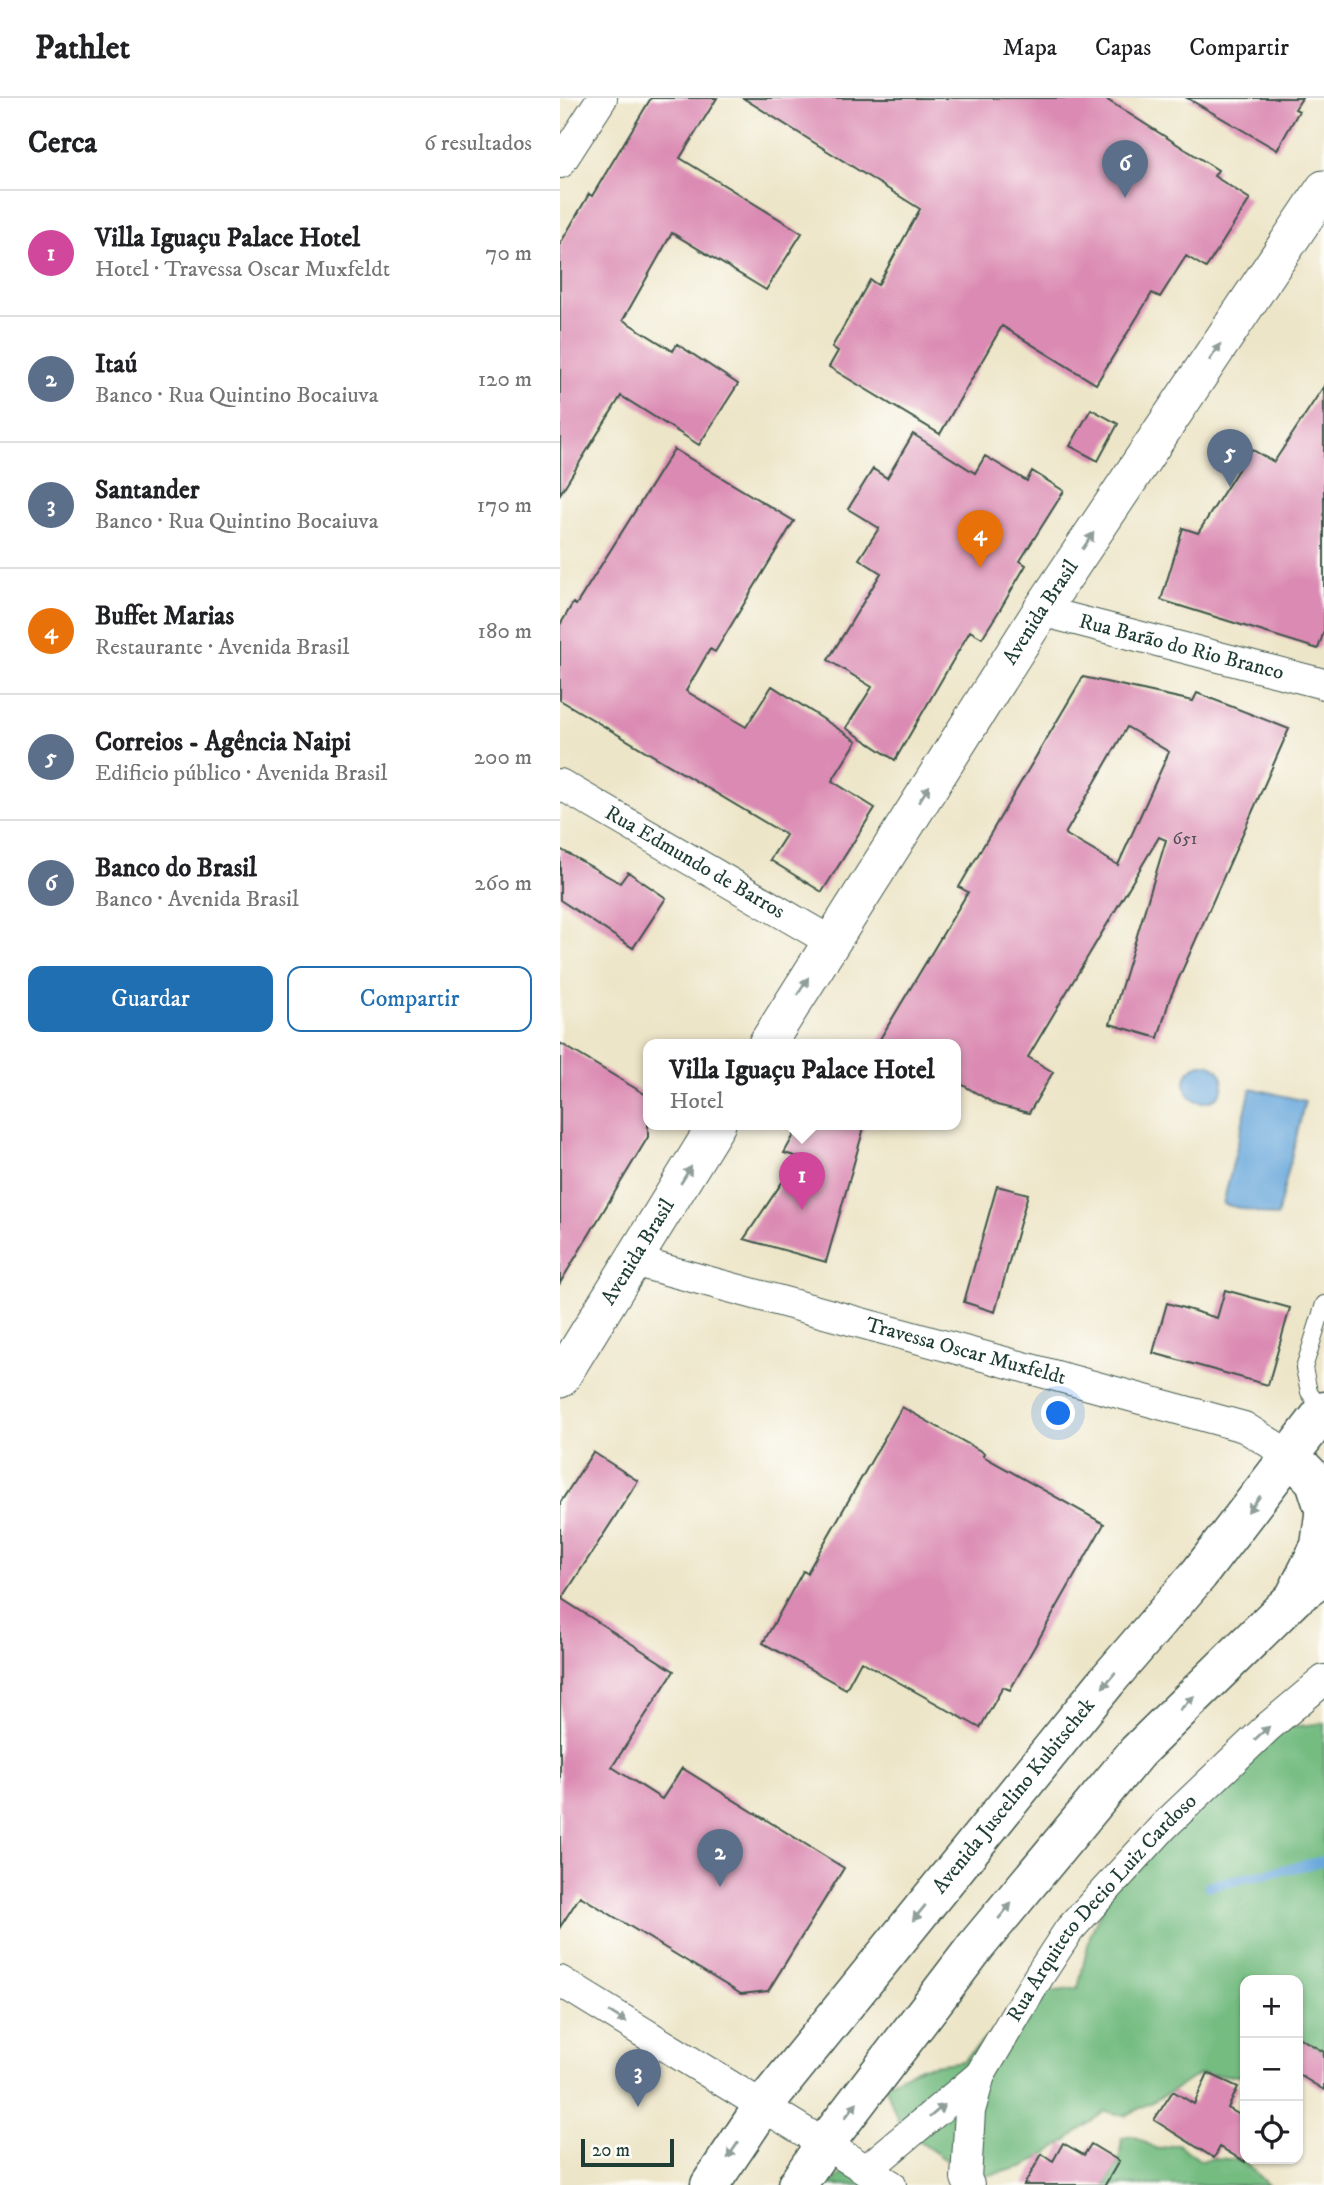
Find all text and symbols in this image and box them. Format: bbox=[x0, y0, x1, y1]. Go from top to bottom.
text: Pathlet bbox=[35, 28, 130, 69]
text: Mapa bbox=[1003, 33, 1057, 63]
text: Capas bbox=[1095, 33, 1151, 63]
text: Compartir bbox=[1189, 33, 1289, 63]
text: Cerca bbox=[28, 125, 97, 162]
text: 6 resultados bbox=[424, 129, 532, 158]
pin: 6 bbox=[1102, 140, 1148, 198]
text: Villa Iguaçu Palace Hotel bbox=[95, 222, 360, 255]
text: 1 bbox=[47, 239, 55, 268]
text: 70 m bbox=[485, 239, 532, 268]
text: Hotel · Travessa Oscar Muxfeldt bbox=[95, 255, 390, 284]
one-way arrow bbox=[1208, 343, 1222, 361]
text: Itaú bbox=[95, 348, 137, 381]
text: 2 bbox=[45, 365, 57, 394]
text: 120 m bbox=[478, 365, 532, 394]
text: Banco · Rua Quintino Bocaiuva bbox=[95, 381, 378, 410]
pin: 5 bbox=[1207, 429, 1253, 487]
text: Santander bbox=[95, 474, 199, 507]
text: 3 bbox=[47, 491, 55, 520]
text: 170 m bbox=[477, 491, 532, 520]
text: Banco · Rua Quintino Bocaiuva bbox=[95, 507, 378, 536]
pin: 4 bbox=[957, 510, 1003, 568]
one-way arrow bbox=[1081, 532, 1095, 550]
street label: Avenida Brasil bbox=[997, 555, 1085, 670]
text: Buffet Marias bbox=[95, 600, 234, 633]
street label: Rua Barão do Rio Branco bbox=[1076, 608, 1287, 686]
text: 4 bbox=[44, 617, 58, 646]
text: 180 m bbox=[477, 617, 532, 646]
text: Restaurante · Avenida Brasil bbox=[95, 633, 349, 662]
text: Correios - Agência Naipi bbox=[95, 726, 351, 759]
text: 5 bbox=[45, 743, 57, 772]
text: 200 m bbox=[474, 743, 532, 772]
text: Edificio público · Avenida Brasil bbox=[95, 759, 387, 788]
one-way arrow bbox=[918, 784, 931, 803]
street label: Rua Edmundo de Barros bbox=[600, 800, 789, 925]
house number: 651 bbox=[1173, 828, 1197, 850]
text: Banco do Brasil bbox=[95, 852, 257, 885]
text: 6 bbox=[45, 869, 57, 898]
text: 260 m bbox=[474, 869, 532, 898]
text: Banco · Avenida Brasil bbox=[95, 885, 299, 914]
button: Guardar bbox=[28, 966, 273, 1032]
button: Compartir bbox=[287, 966, 532, 1032]
one-way arrow bbox=[796, 976, 809, 995]
popup bbox=[643, 1039, 961, 1130]
text: Villa Iguaçu Palace Hotel bbox=[669, 1054, 935, 1087]
text: Hotel bbox=[669, 1087, 723, 1116]
pin: 1 bbox=[779, 1152, 825, 1210]
one-way arrow bbox=[679, 1166, 692, 1185]
street label: Avenida Brasil bbox=[596, 1194, 681, 1310]
street label: Travessa Oscar Muxfeldt bbox=[863, 1312, 1069, 1391]
your location bbox=[1041, 1396, 1075, 1430]
one-way arrow bbox=[1246, 1495, 1261, 1513]
one-way arrow bbox=[1102, 1671, 1117, 1688]
street label: Avenida Juscelino Kubitschek bbox=[927, 1692, 1101, 1899]
one-way arrow bbox=[1178, 1695, 1195, 1711]
one-way arrow bbox=[1253, 1725, 1271, 1741]
street label: Rua Arquiteto Decio Luiz Cardoso bbox=[1002, 1788, 1203, 2027]
pin: 2 bbox=[697, 1829, 743, 1887]
one-way arrow bbox=[998, 1902, 1013, 1920]
one-way arrow bbox=[912, 1905, 927, 1922]
map controls bbox=[1240, 1975, 1303, 2164]
button: + bbox=[1240, 1975, 1303, 2038]
one-way arrow bbox=[609, 2011, 628, 2023]
button: − bbox=[1240, 2038, 1303, 2101]
pin: 3 bbox=[615, 2049, 661, 2107]
one-way arrow bbox=[843, 2101, 858, 2119]
button: locate bbox=[1240, 2101, 1303, 2164]
one-way arrow bbox=[928, 2103, 946, 2119]
scale bar bbox=[581, 2136, 674, 2168]
text: 20 m bbox=[592, 2139, 630, 2162]
one-way arrow bbox=[726, 2141, 740, 2159]

